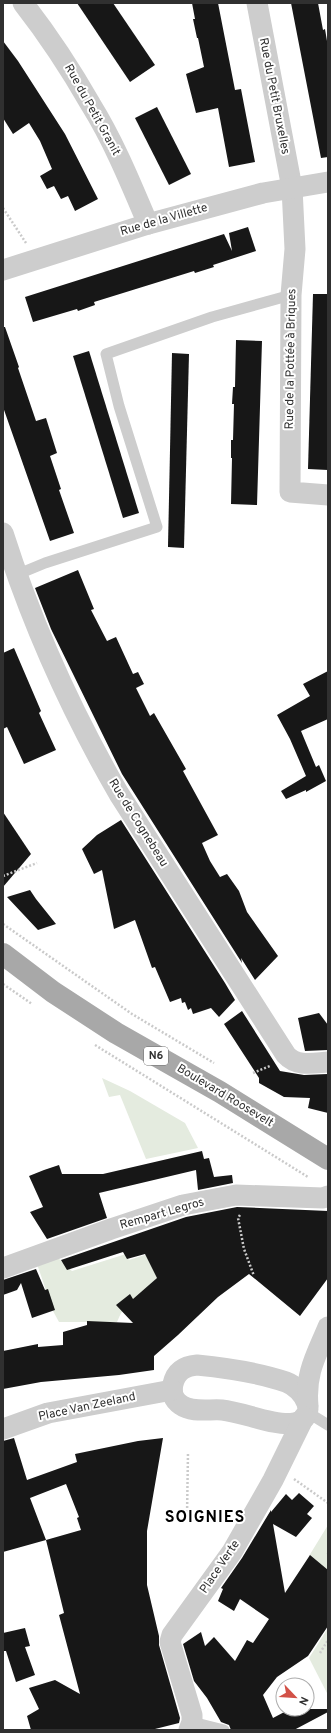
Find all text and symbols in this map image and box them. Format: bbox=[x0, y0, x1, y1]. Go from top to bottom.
street label: Rue du Petit Bruxelles bbox=[255, 36, 293, 156]
street label: Rue du Petit Granit bbox=[60, 61, 124, 159]
street label: Rue de la Villette bbox=[118, 200, 210, 240]
street label: Rue de la Pottée à Briques bbox=[282, 288, 300, 430]
street label: Rue de Cognebeau bbox=[104, 776, 172, 870]
road number: N6 bbox=[144, 1047, 168, 1065]
street label: Boulevard Roosevelt bbox=[174, 1061, 276, 1131]
street label: Rempart Legros bbox=[118, 1194, 206, 1234]
street label: Place Van Zeeland bbox=[37, 1389, 137, 1425]
district label: SOIGNIES bbox=[165, 1508, 245, 1528]
street label: Place Verte bbox=[196, 1537, 244, 1597]
north arrow bbox=[275, 1677, 315, 1717]
text: N bbox=[295, 1694, 311, 1707]

